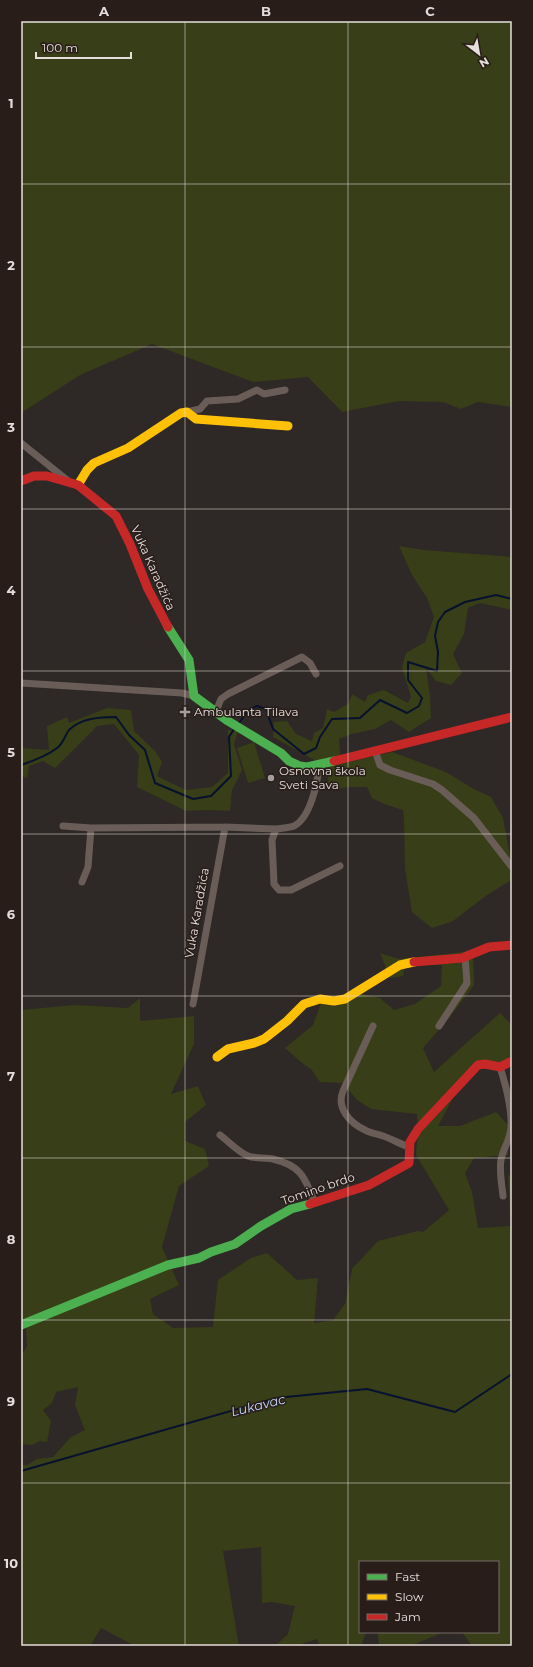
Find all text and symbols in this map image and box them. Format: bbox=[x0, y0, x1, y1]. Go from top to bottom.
text: A bbox=[98, 3, 110, 19]
text: B bbox=[261, 3, 271, 19]
text: C bbox=[425, 3, 435, 19]
scale bar bbox=[36, 34, 131, 60]
north arrow bbox=[459, 34, 499, 74]
text: 100 m bbox=[42, 40, 78, 55]
text: N bbox=[477, 54, 492, 71]
text: 1 bbox=[8, 95, 14, 111]
text: 2 bbox=[7, 257, 15, 273]
text: 3 bbox=[6, 419, 15, 435]
street label: Vuka Karadžića bbox=[128, 523, 179, 613]
text: 4 bbox=[7, 582, 16, 598]
place label: Ambulanta Tilava bbox=[194, 704, 298, 719]
marker: Ambulanta Tilava bbox=[179, 706, 191, 718]
text: 5 bbox=[7, 744, 15, 760]
place label: Osnovna škola Sveti Sava bbox=[279, 763, 366, 792]
marker: Osnovna škola Sveti Sava bbox=[266, 773, 276, 783]
street label: Vuka Karadžića bbox=[181, 867, 212, 959]
text: 6 bbox=[7, 906, 16, 922]
text: 7 bbox=[7, 1068, 15, 1084]
street label: Tomino brdo bbox=[279, 1169, 357, 1208]
text: 8 bbox=[7, 1231, 16, 1247]
water label: Lukavac bbox=[229, 1390, 288, 1419]
text: 9 bbox=[7, 1393, 15, 1409]
text: 10 bbox=[4, 1555, 18, 1571]
legend bbox=[359, 1561, 499, 1633]
text: Fast bbox=[395, 1569, 420, 1584]
text: Slow bbox=[395, 1589, 424, 1604]
text: Jam bbox=[394, 1609, 421, 1624]

